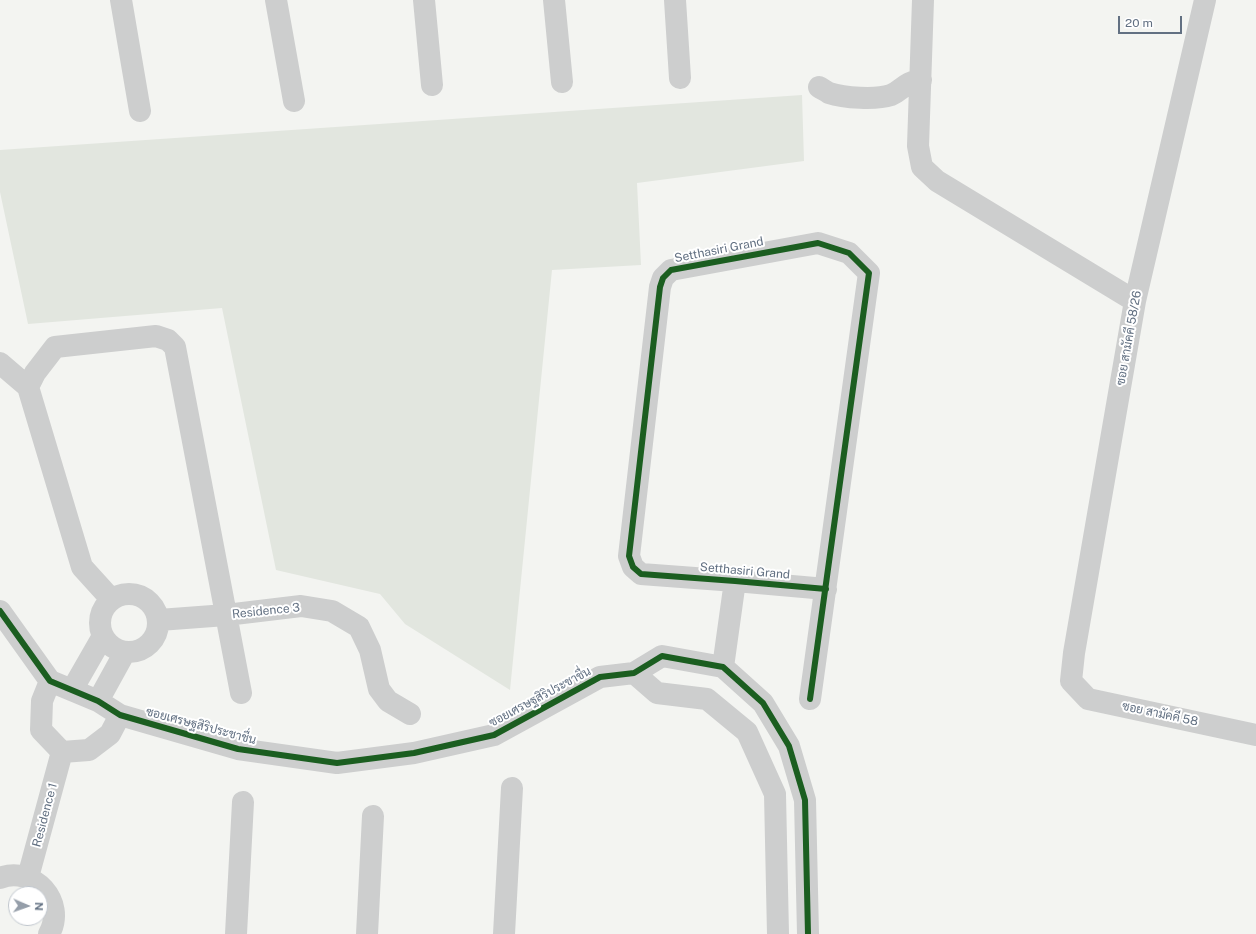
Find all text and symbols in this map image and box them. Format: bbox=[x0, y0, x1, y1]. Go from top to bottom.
scale bar bbox=[1120, 8, 1184, 34]
text: 20 m bbox=[1125, 16, 1153, 30]
street label: Setthasiri Grand bbox=[673, 234, 765, 266]
street label: ซอย สามัคคี 58/26 bbox=[1114, 289, 1144, 387]
street label: Setthasiri Grand bbox=[699, 560, 791, 582]
street label: Residence 3 bbox=[231, 600, 301, 622]
street label: ซอยเศรษฐสิริประชาชื่น bbox=[487, 664, 593, 730]
street label: ซอย สามัคคี 58 bbox=[1121, 699, 1199, 729]
street label: ซอยเศรษฐสิริประชาชื่น bbox=[144, 704, 258, 748]
street label: Residence 1 bbox=[30, 781, 60, 849]
north arrow bbox=[8, 886, 48, 926]
text: N bbox=[33, 902, 45, 911]

